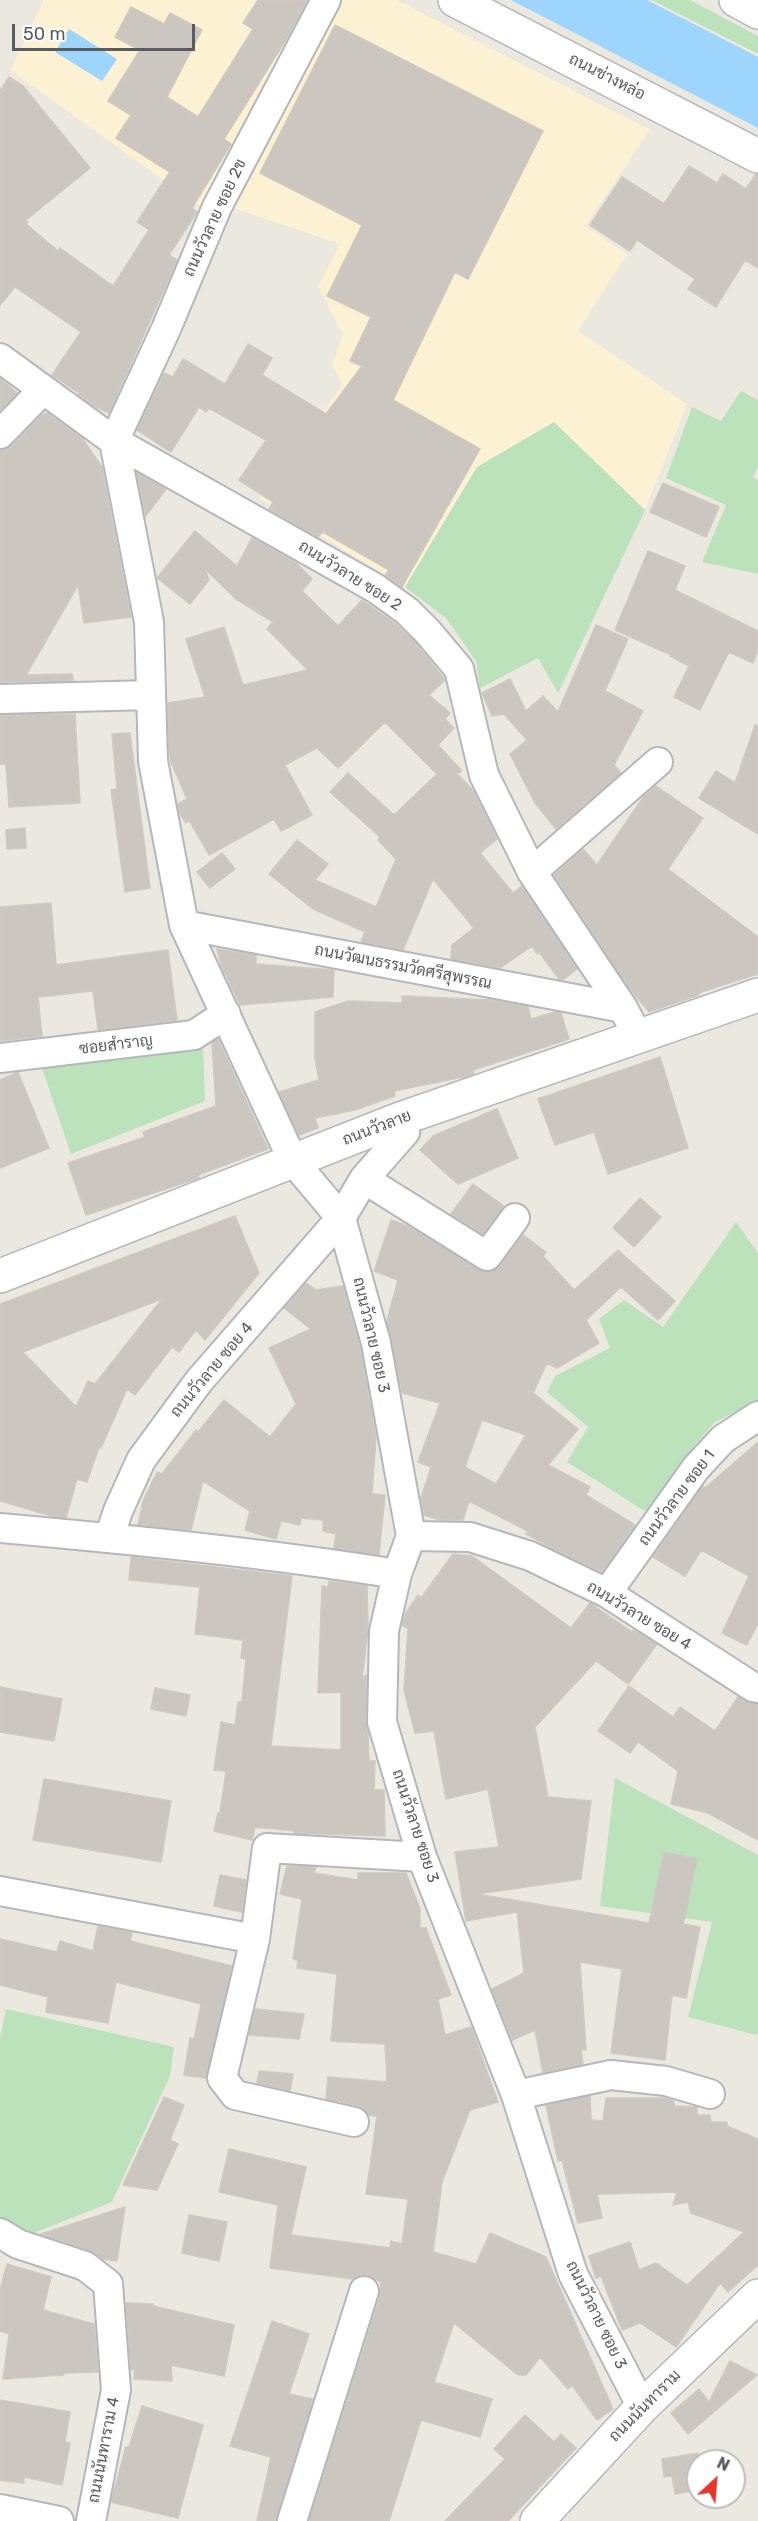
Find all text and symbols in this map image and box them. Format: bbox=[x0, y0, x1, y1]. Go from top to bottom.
scale bar bbox=[15, 12, 198, 50]
text: 50 m bbox=[23, 23, 66, 45]
street label: ถนนช่างหล่อ bbox=[566, 50, 648, 104]
street label: ถนนวัวลาย ซอย 2ข bbox=[179, 156, 251, 280]
street label: ถนนวัวลาย ซอย 2 bbox=[295, 537, 405, 615]
street label: ถนนวัฒนธรรมวัดศรีสุพรรณ bbox=[313, 940, 493, 994]
street label: ซอยสำราญ bbox=[78, 1031, 154, 1059]
street label: ถนนวัวลาย bbox=[340, 1106, 414, 1150]
street label: ถนนวัวลาย ซอย 3 bbox=[348, 1275, 394, 1395]
street label: ถนนวัวลาย ซอย 4 bbox=[167, 1318, 257, 1422]
street label: ถนนวัวลาย ซอย 1 bbox=[635, 1446, 719, 1550]
street label: ถนนวัวลาย ซอย 4 bbox=[583, 1577, 695, 1655]
street label: ถนนวัวลาย ซอย 3 bbox=[388, 1767, 442, 1885]
street label: ถนนวัวลาย ซอย 3 bbox=[561, 2258, 631, 2372]
street label: ถนนนันทาราม bbox=[605, 2366, 685, 2446]
street label: ถนนนันทาราม 4 bbox=[84, 2395, 124, 2505]
north arrow bbox=[686, 2449, 746, 2509]
text: N bbox=[714, 2453, 733, 2475]

